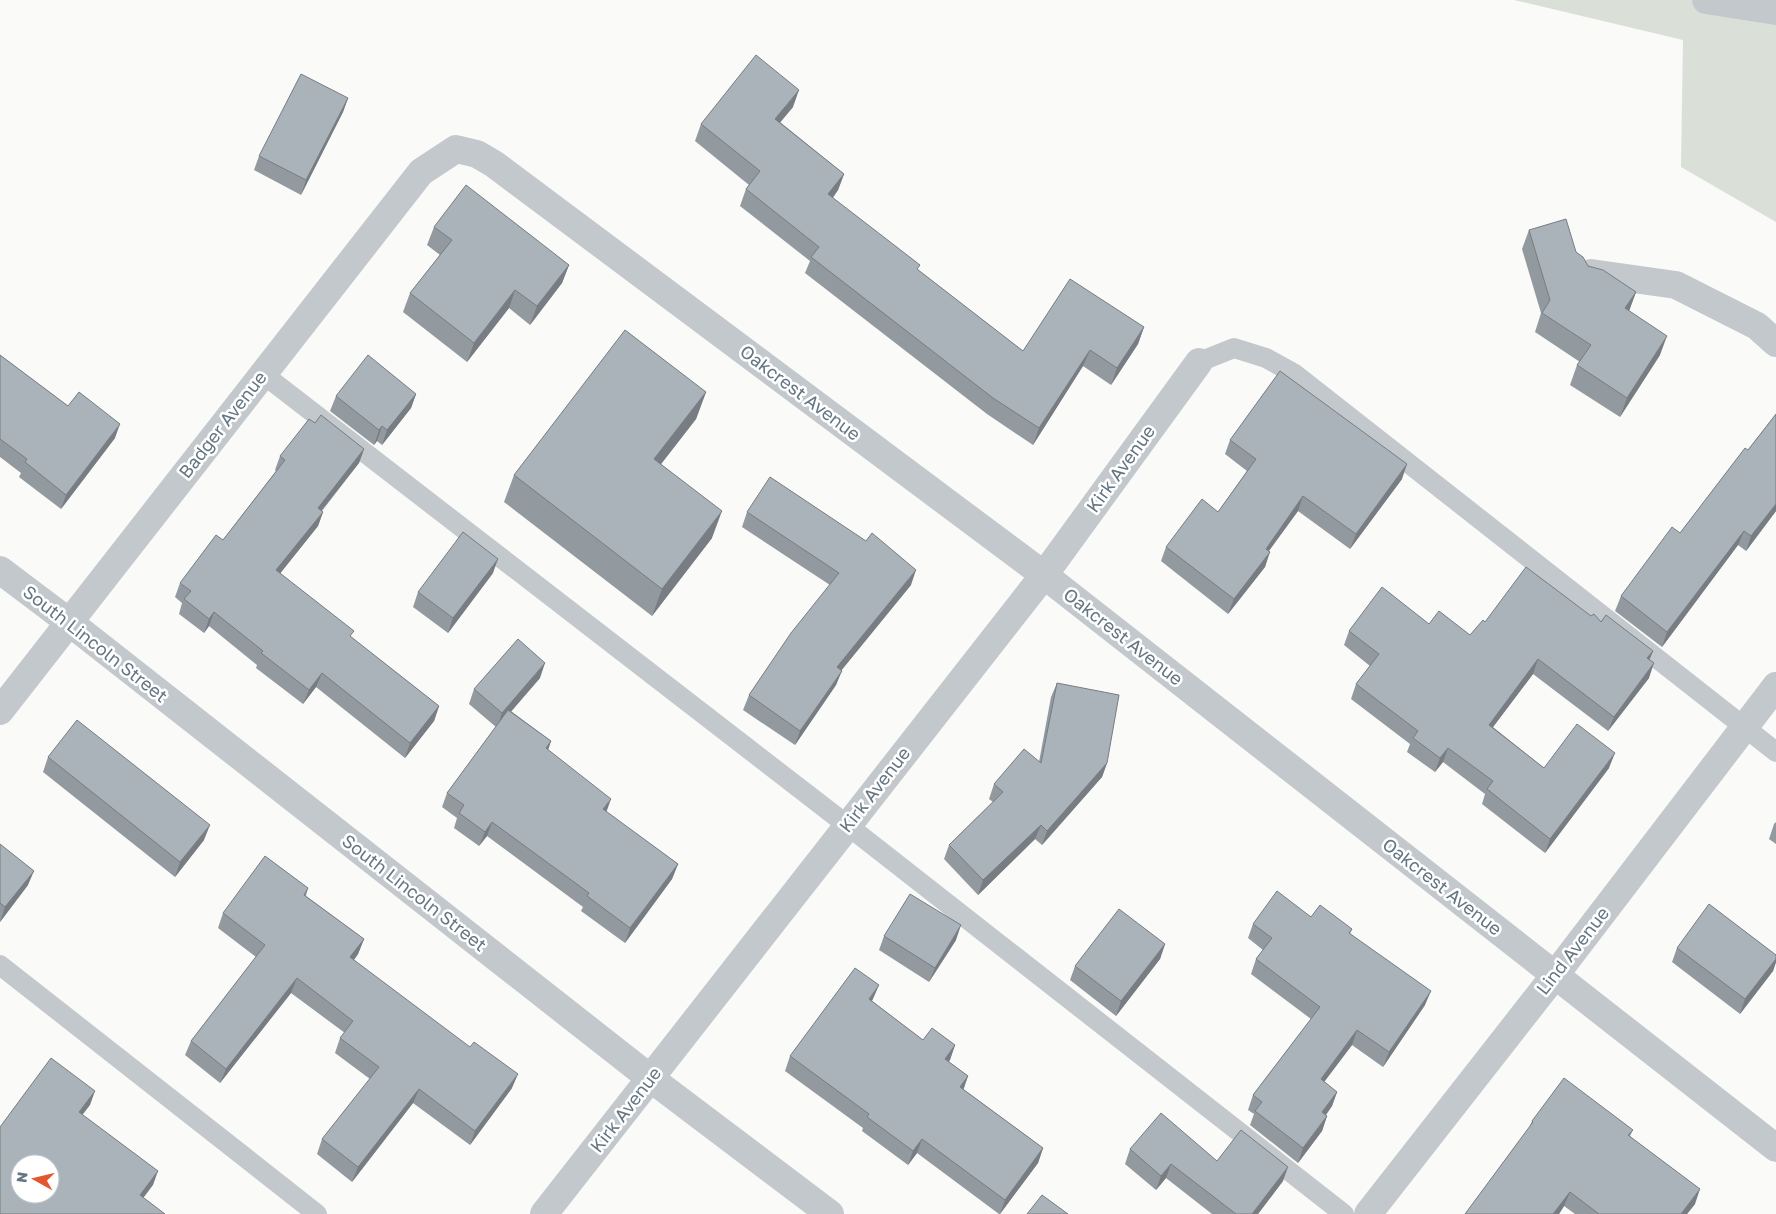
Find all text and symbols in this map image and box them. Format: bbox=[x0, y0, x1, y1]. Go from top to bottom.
street label: Oakcrest Avenue bbox=[736, 340, 865, 445]
street label: Badger Avenue bbox=[174, 366, 271, 482]
street label: Kirk Avenue bbox=[1081, 420, 1159, 516]
street label: South Lincoln Street bbox=[19, 580, 172, 706]
street label: Oakcrest Avenue bbox=[1060, 583, 1188, 690]
street label: Kirk Avenue bbox=[834, 742, 914, 837]
street label: South Lincoln Street bbox=[338, 829, 491, 955]
street label: Oakcrest Avenue bbox=[1379, 833, 1507, 940]
street label: Lind Avenue bbox=[1531, 902, 1613, 999]
street label: Kirk Avenue bbox=[585, 1062, 665, 1157]
north arrow bbox=[10, 1154, 60, 1204]
text: N bbox=[12, 1171, 31, 1184]

